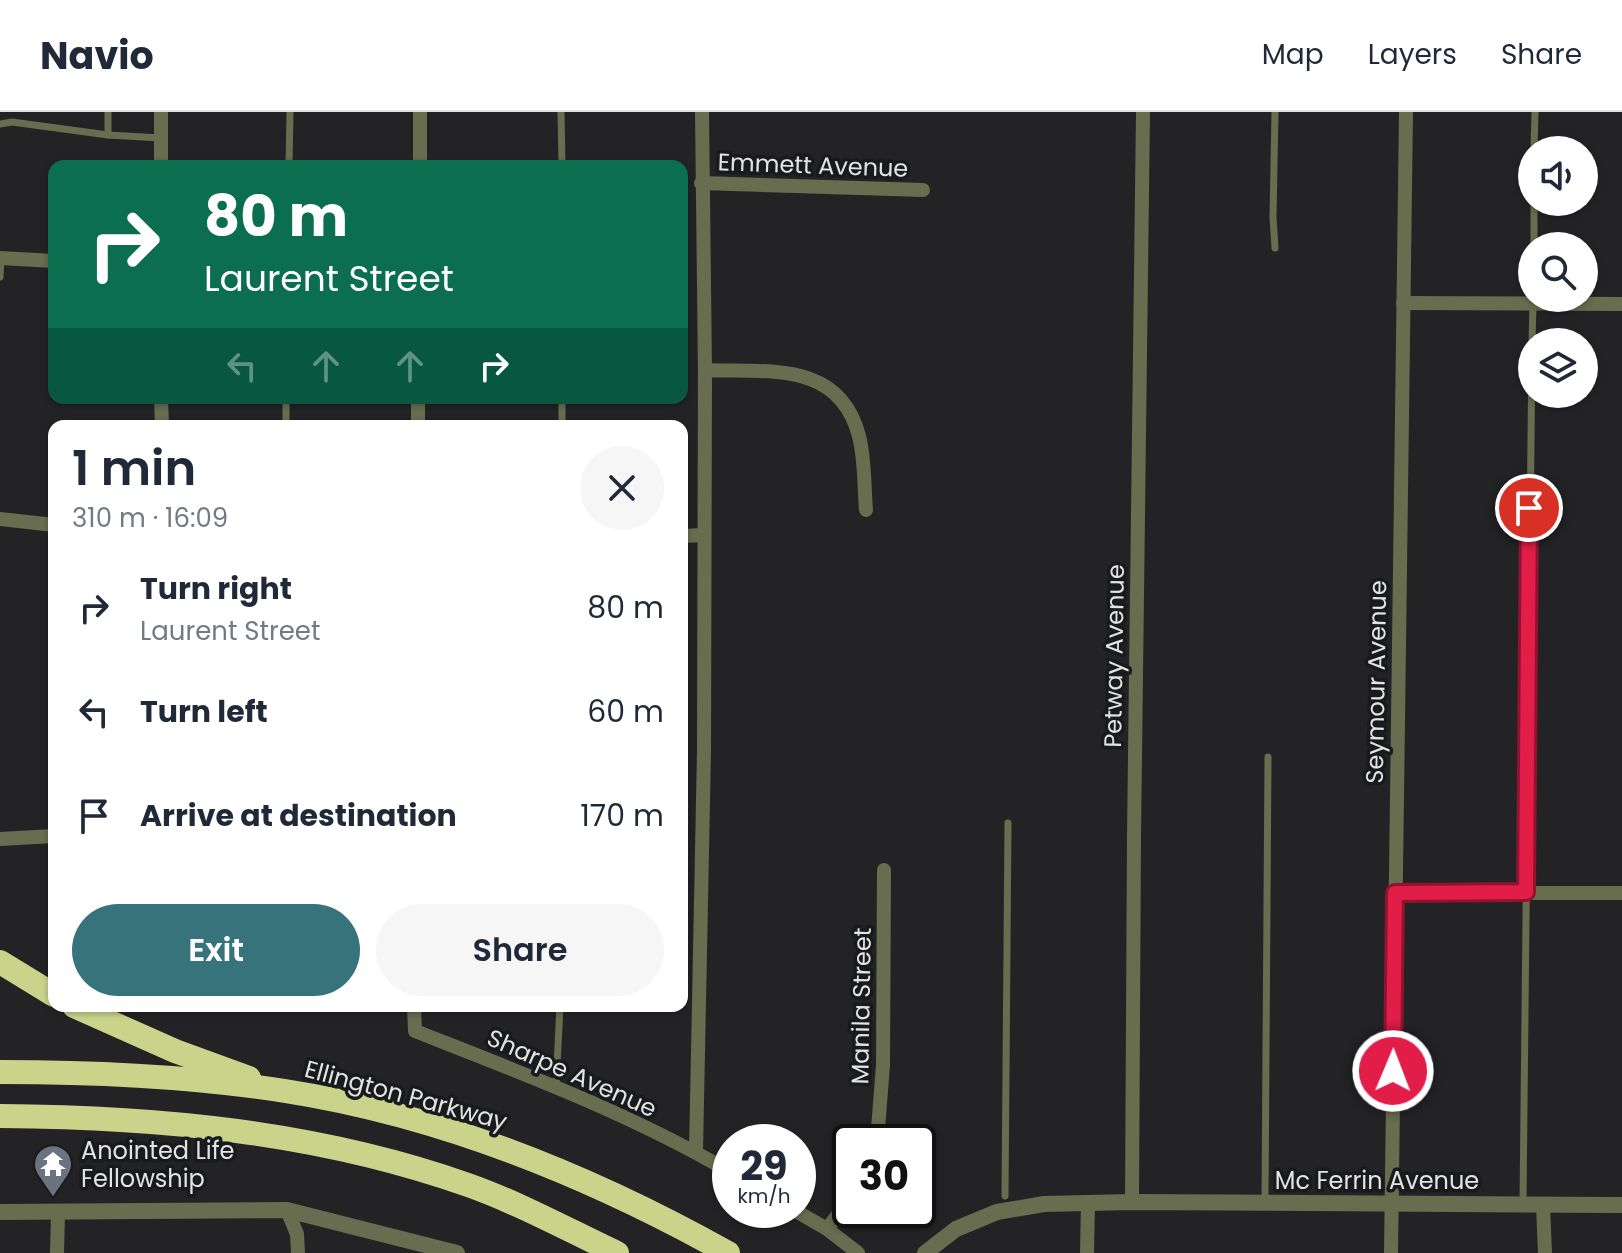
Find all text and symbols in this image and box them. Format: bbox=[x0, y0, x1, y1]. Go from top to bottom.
text: Navio bbox=[40, 29, 154, 82]
text: Map bbox=[1262, 35, 1324, 74]
text: Layers bbox=[1368, 35, 1457, 74]
text: Share bbox=[1501, 35, 1582, 74]
map controls bbox=[1518, 136, 1598, 408]
button: sound bbox=[1518, 136, 1598, 216]
street label: Emmett Avenue bbox=[717, 145, 909, 185]
text: 80 m bbox=[204, 177, 348, 256]
icon: right bbox=[72, 192, 176, 296]
button: search bbox=[1518, 232, 1598, 312]
text: Laurent Street bbox=[204, 253, 454, 304]
button: layers bbox=[1518, 328, 1598, 408]
icon: left bbox=[220, 344, 264, 388]
icon: ahead bbox=[304, 344, 348, 388]
icon: ahead bbox=[388, 344, 432, 388]
icon: right bbox=[472, 344, 516, 388]
text: 1 min bbox=[72, 435, 196, 502]
button: close bbox=[580, 446, 664, 530]
pin bbox=[1495, 474, 1563, 542]
icon: arrive bbox=[1507, 486, 1551, 530]
text: 310 m · 16:09 bbox=[72, 500, 228, 536]
street label: Petway Avenue bbox=[1096, 564, 1132, 748]
text: Turn right bbox=[140, 567, 292, 610]
street label: Seymour Avenue bbox=[1358, 580, 1394, 784]
icon: right bbox=[72, 586, 116, 630]
text: 80 m bbox=[587, 586, 664, 629]
text: Laurent Street bbox=[140, 613, 320, 649]
icon: left bbox=[72, 690, 116, 734]
text: Turn left bbox=[140, 690, 268, 733]
text: 60 m bbox=[587, 690, 664, 733]
icon: arrive bbox=[72, 794, 116, 838]
text: Arrive at destination bbox=[140, 794, 457, 837]
text: 170 m bbox=[580, 794, 664, 837]
button: Exit bbox=[72, 904, 360, 996]
button: Share bbox=[376, 904, 664, 996]
street label: Manila Street bbox=[843, 927, 879, 1085]
street label: Sharpe Avenue bbox=[482, 1021, 662, 1125]
position arrow bbox=[1351, 1029, 1435, 1113]
street label: Ellington Parkway bbox=[301, 1052, 511, 1138]
speed limit sign: 30 bbox=[832, 1124, 936, 1228]
place label: Anointed Life Fellowship bbox=[81, 1134, 234, 1195]
text: 29 bbox=[740, 1138, 788, 1194]
temple icon: Anointed Life Fellowship bbox=[32, 1143, 74, 1198]
street label: Mc Ferrin Avenue bbox=[1275, 1164, 1479, 1197]
text: km/h bbox=[737, 1182, 791, 1210]

